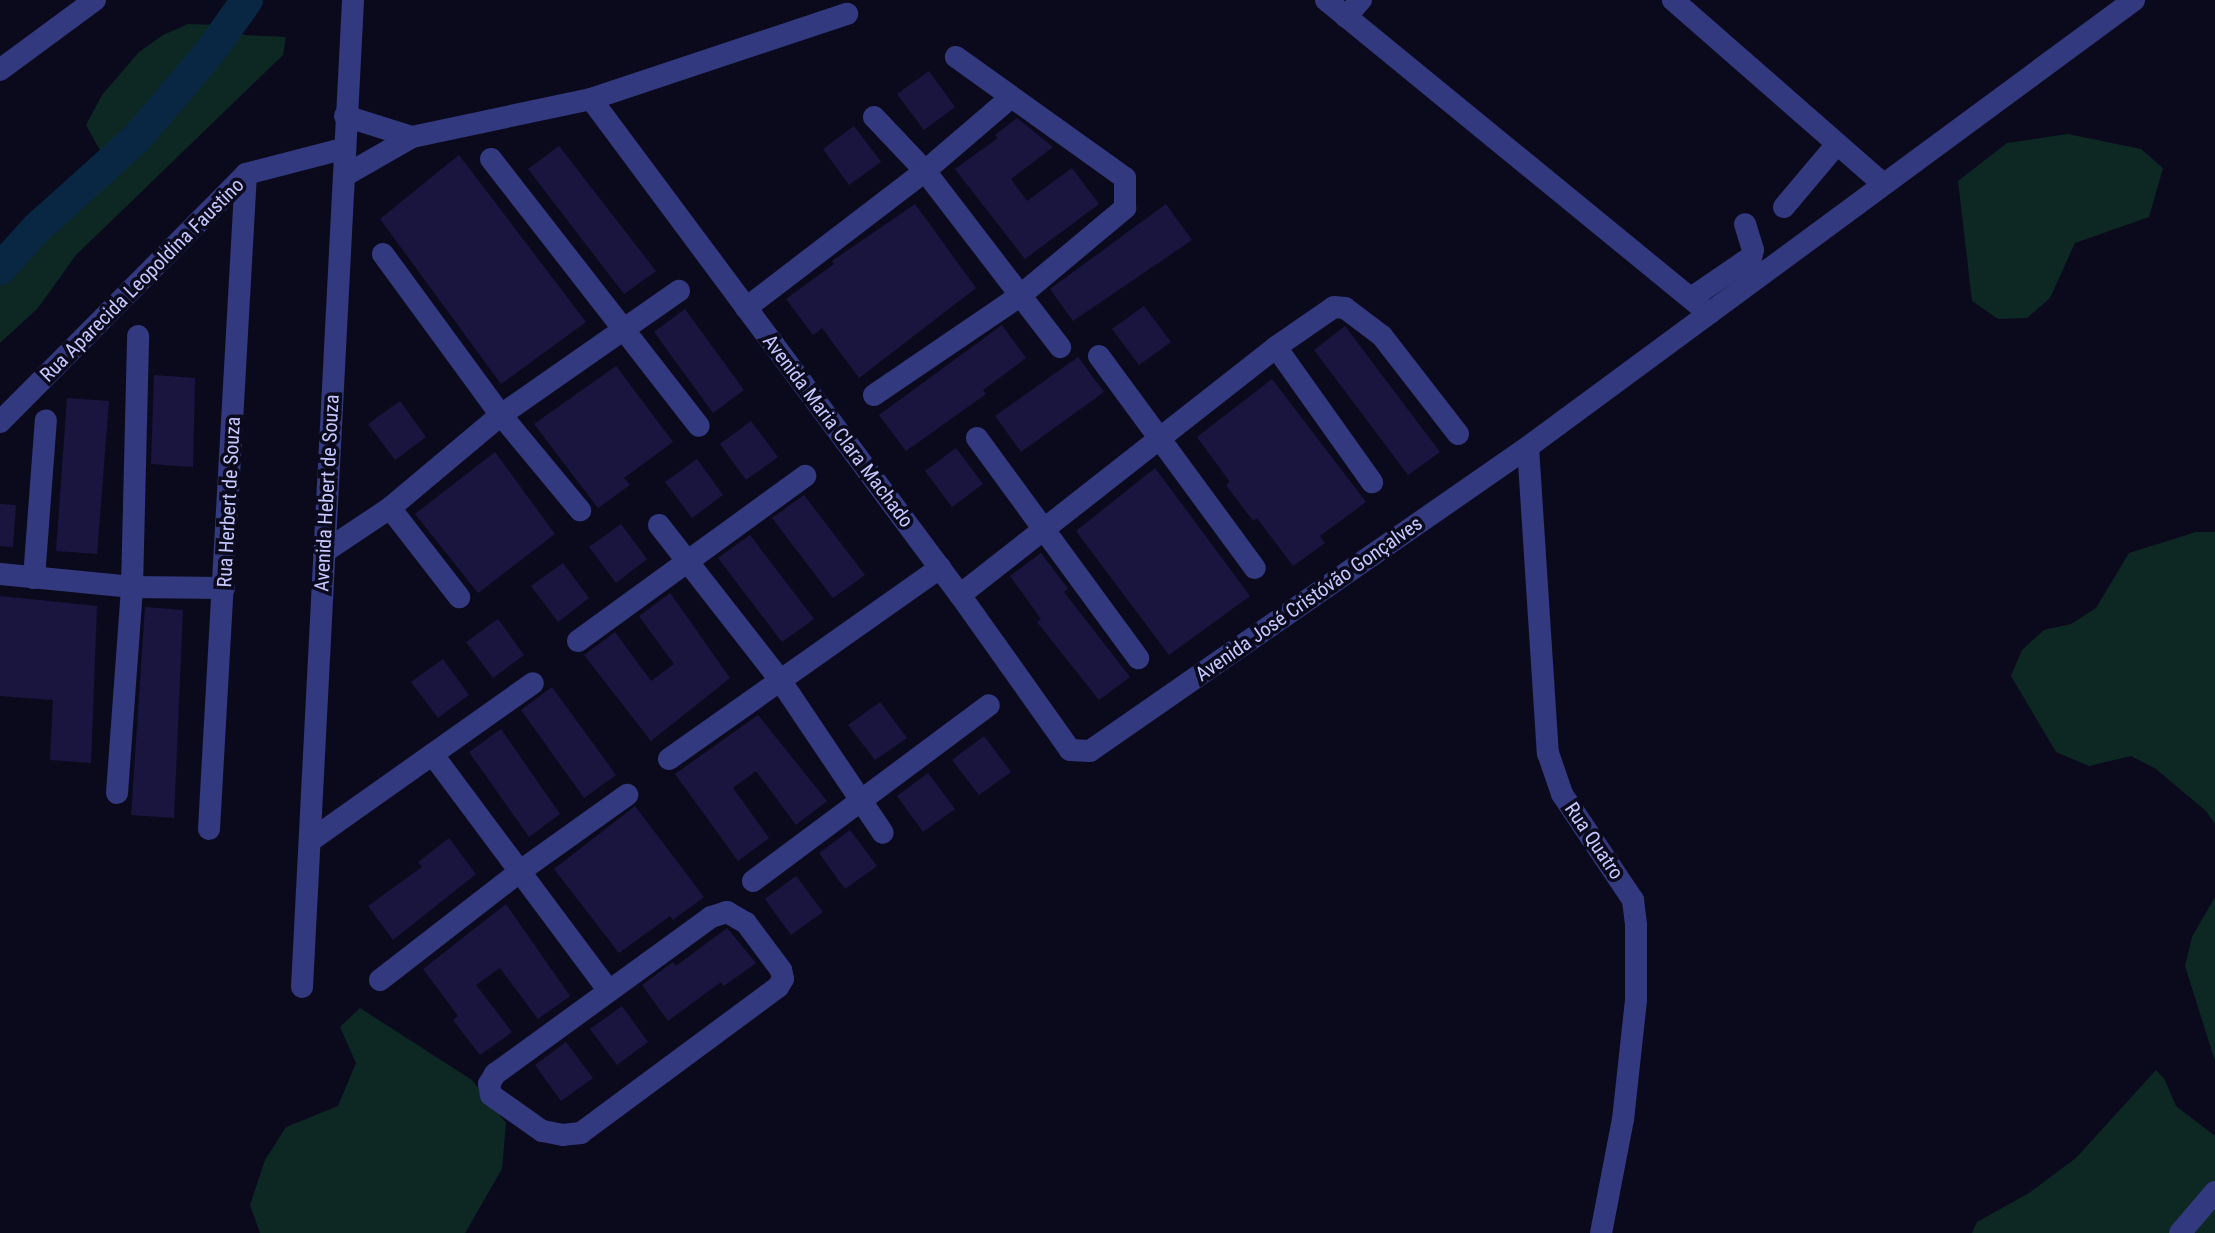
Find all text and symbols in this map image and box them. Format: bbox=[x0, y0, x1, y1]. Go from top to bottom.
street label: Rua Aparecida Leopoldina Faustino bbox=[35, 173, 249, 387]
street label: Avenida Maria Clara Machado bbox=[758, 330, 918, 532]
street label: Avenida Hebert de Souza bbox=[310, 394, 344, 592]
street label: Rua Herbert de Souza bbox=[213, 416, 245, 588]
street label: Avenida José Cristóvão Gonçalves bbox=[1191, 511, 1427, 687]
street label: Rua Quatro bbox=[1560, 798, 1628, 884]

